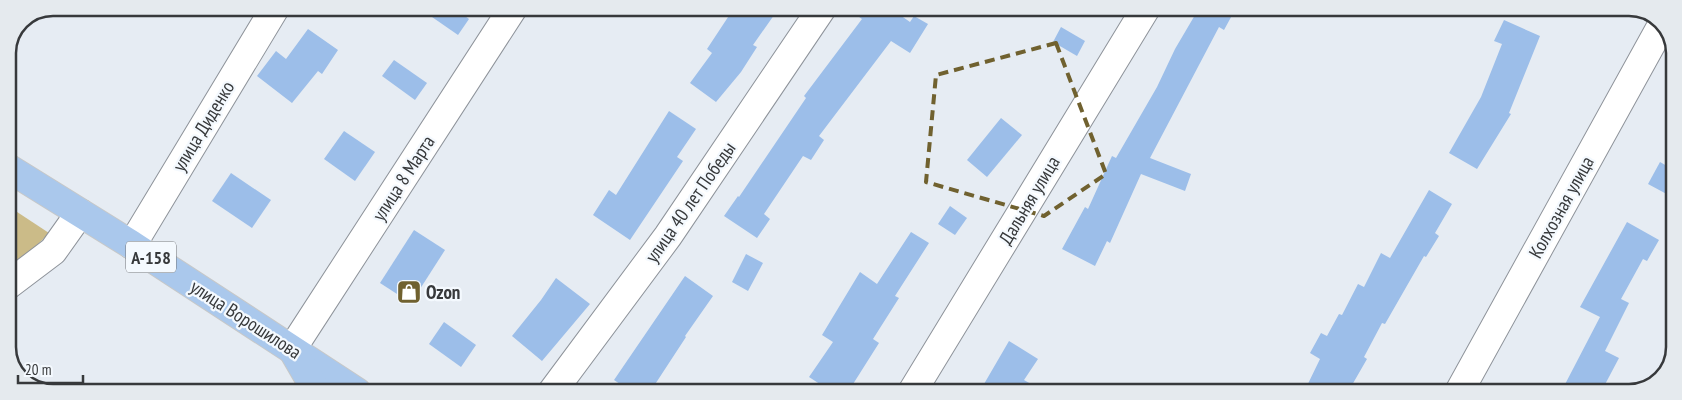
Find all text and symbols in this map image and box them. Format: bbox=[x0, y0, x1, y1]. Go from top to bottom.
street label: улица Диденко bbox=[167, 76, 239, 176]
street label: улица 8 Марта bbox=[367, 131, 439, 225]
street label: улица 40 лет Победы bbox=[639, 137, 741, 267]
street label: Дальняя улица bbox=[993, 152, 1065, 248]
street label: Колхозная улица bbox=[1523, 152, 1599, 262]
road number: А-158 bbox=[126, 242, 176, 272]
street label: улица Ворошилова bbox=[186, 274, 306, 364]
shop icon: Ozon bbox=[396, 279, 422, 305]
place label: Ozon bbox=[426, 280, 460, 304]
scale bar bbox=[18, 352, 82, 384]
text: 20 m bbox=[25, 360, 51, 379]

